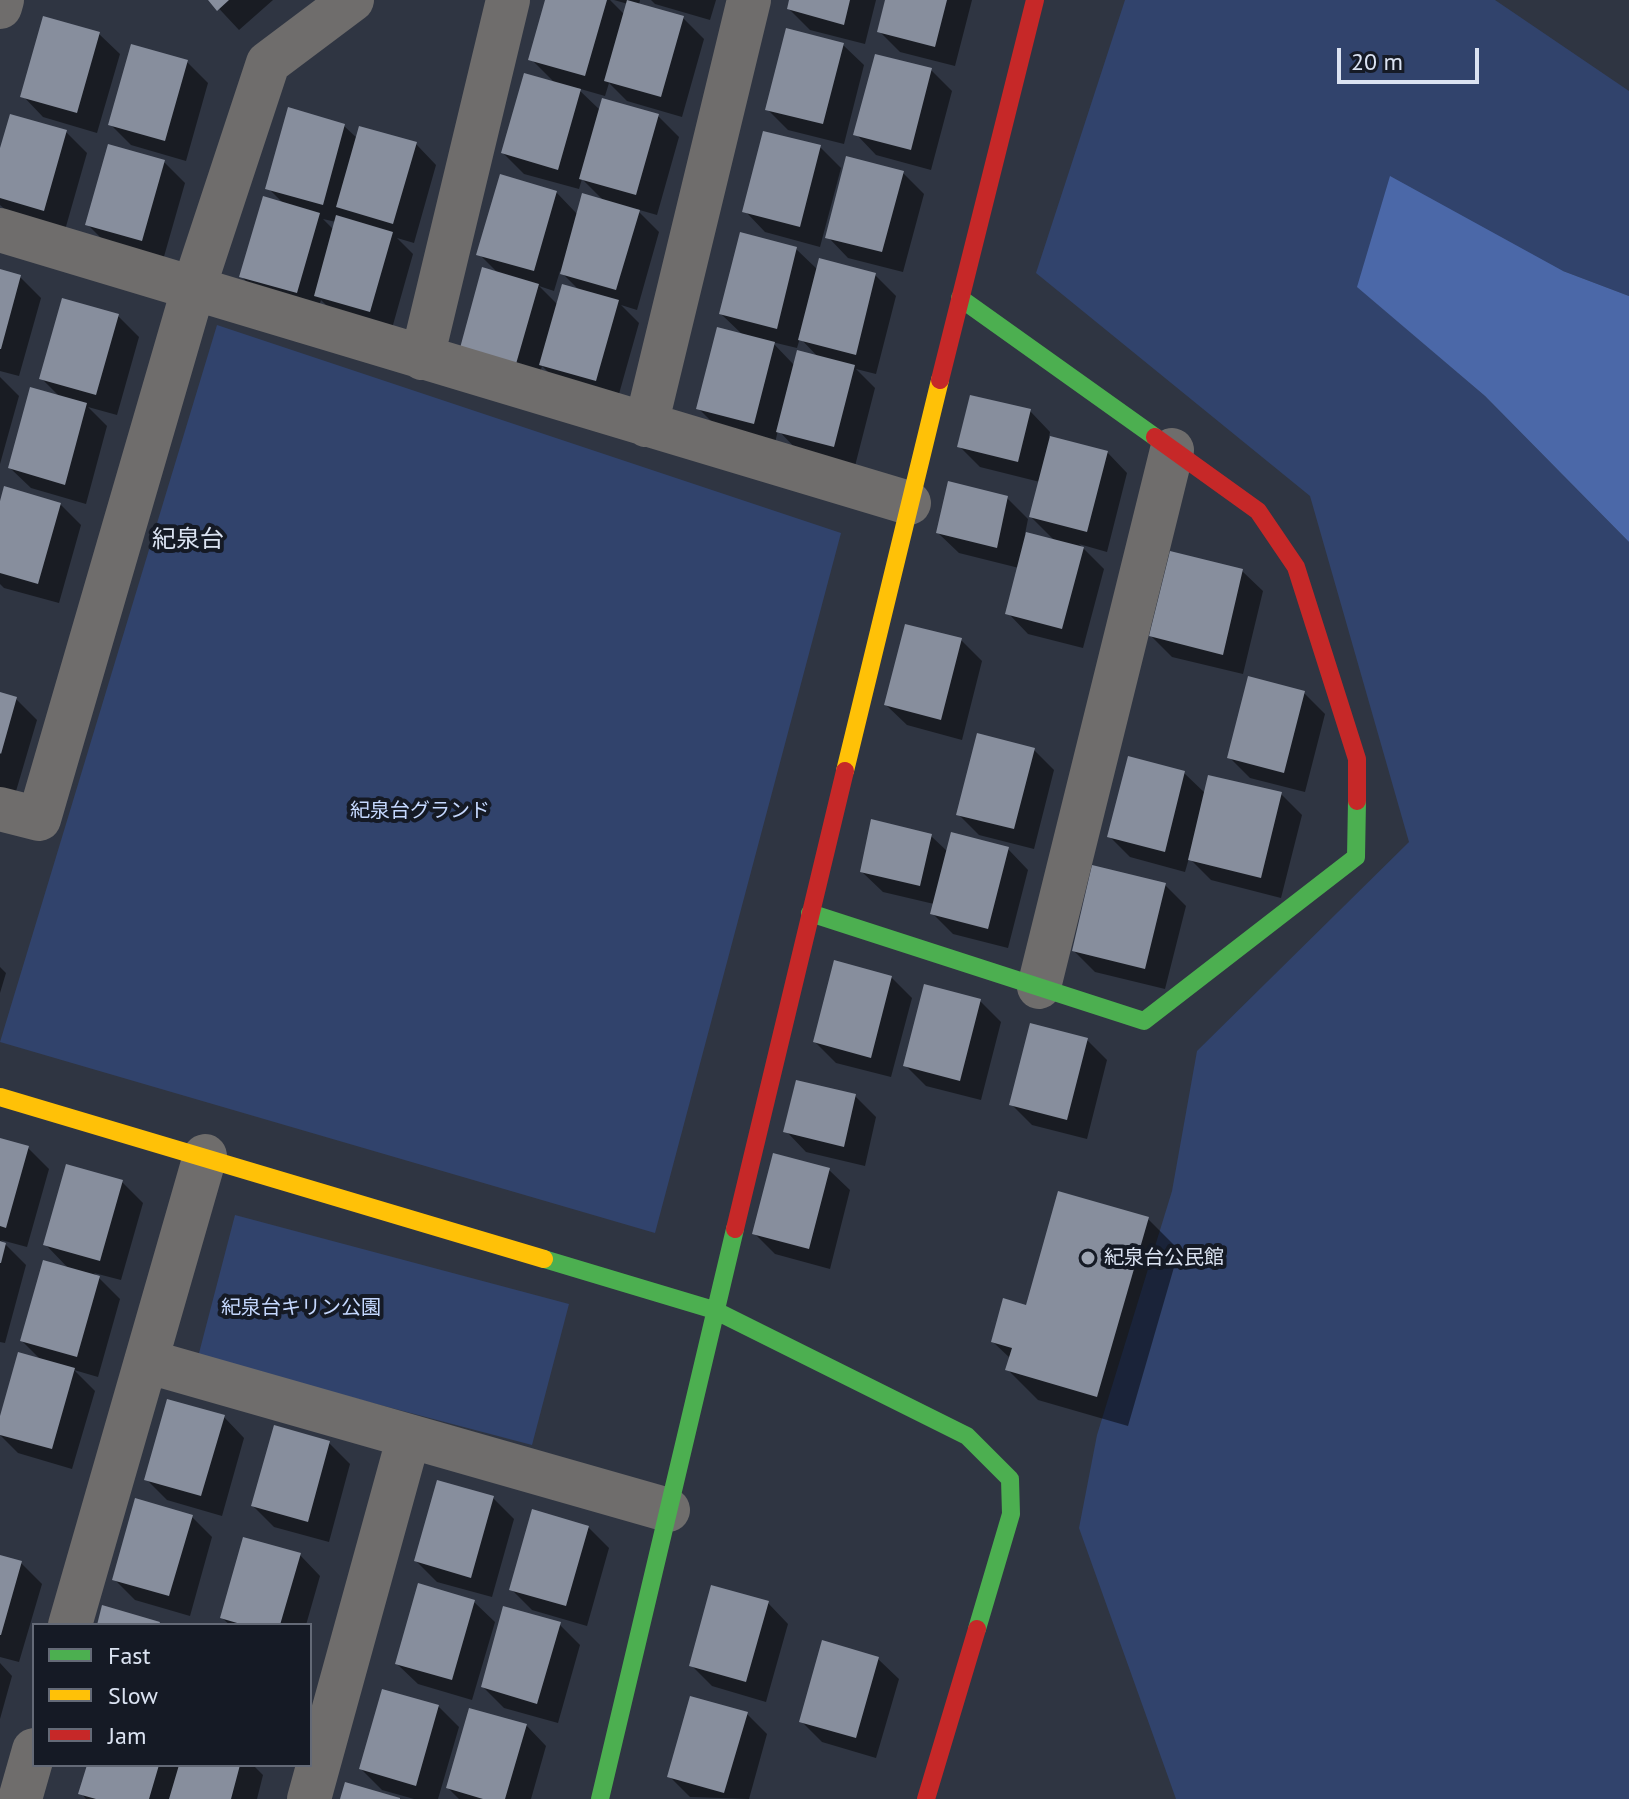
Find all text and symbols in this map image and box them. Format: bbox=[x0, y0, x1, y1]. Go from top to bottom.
scale bar bbox=[1341, 32, 1483, 82]
text: 20 m bbox=[1351, 46, 1403, 77]
district label: 紀泉台 bbox=[152, 526, 224, 554]
park label: 紀泉台グランド bbox=[350, 799, 490, 823]
place label: 紀泉台公民館 bbox=[1104, 1246, 1224, 1270]
marker: 紀泉台公民館 bbox=[1079, 1249, 1097, 1267]
park label: 紀泉台キリン公園 bbox=[221, 1296, 381, 1320]
legend bbox=[32, 1623, 312, 1767]
text: Fast bbox=[108, 1640, 151, 1671]
text: Slow bbox=[108, 1680, 158, 1711]
text: Jam bbox=[108, 1720, 146, 1751]

